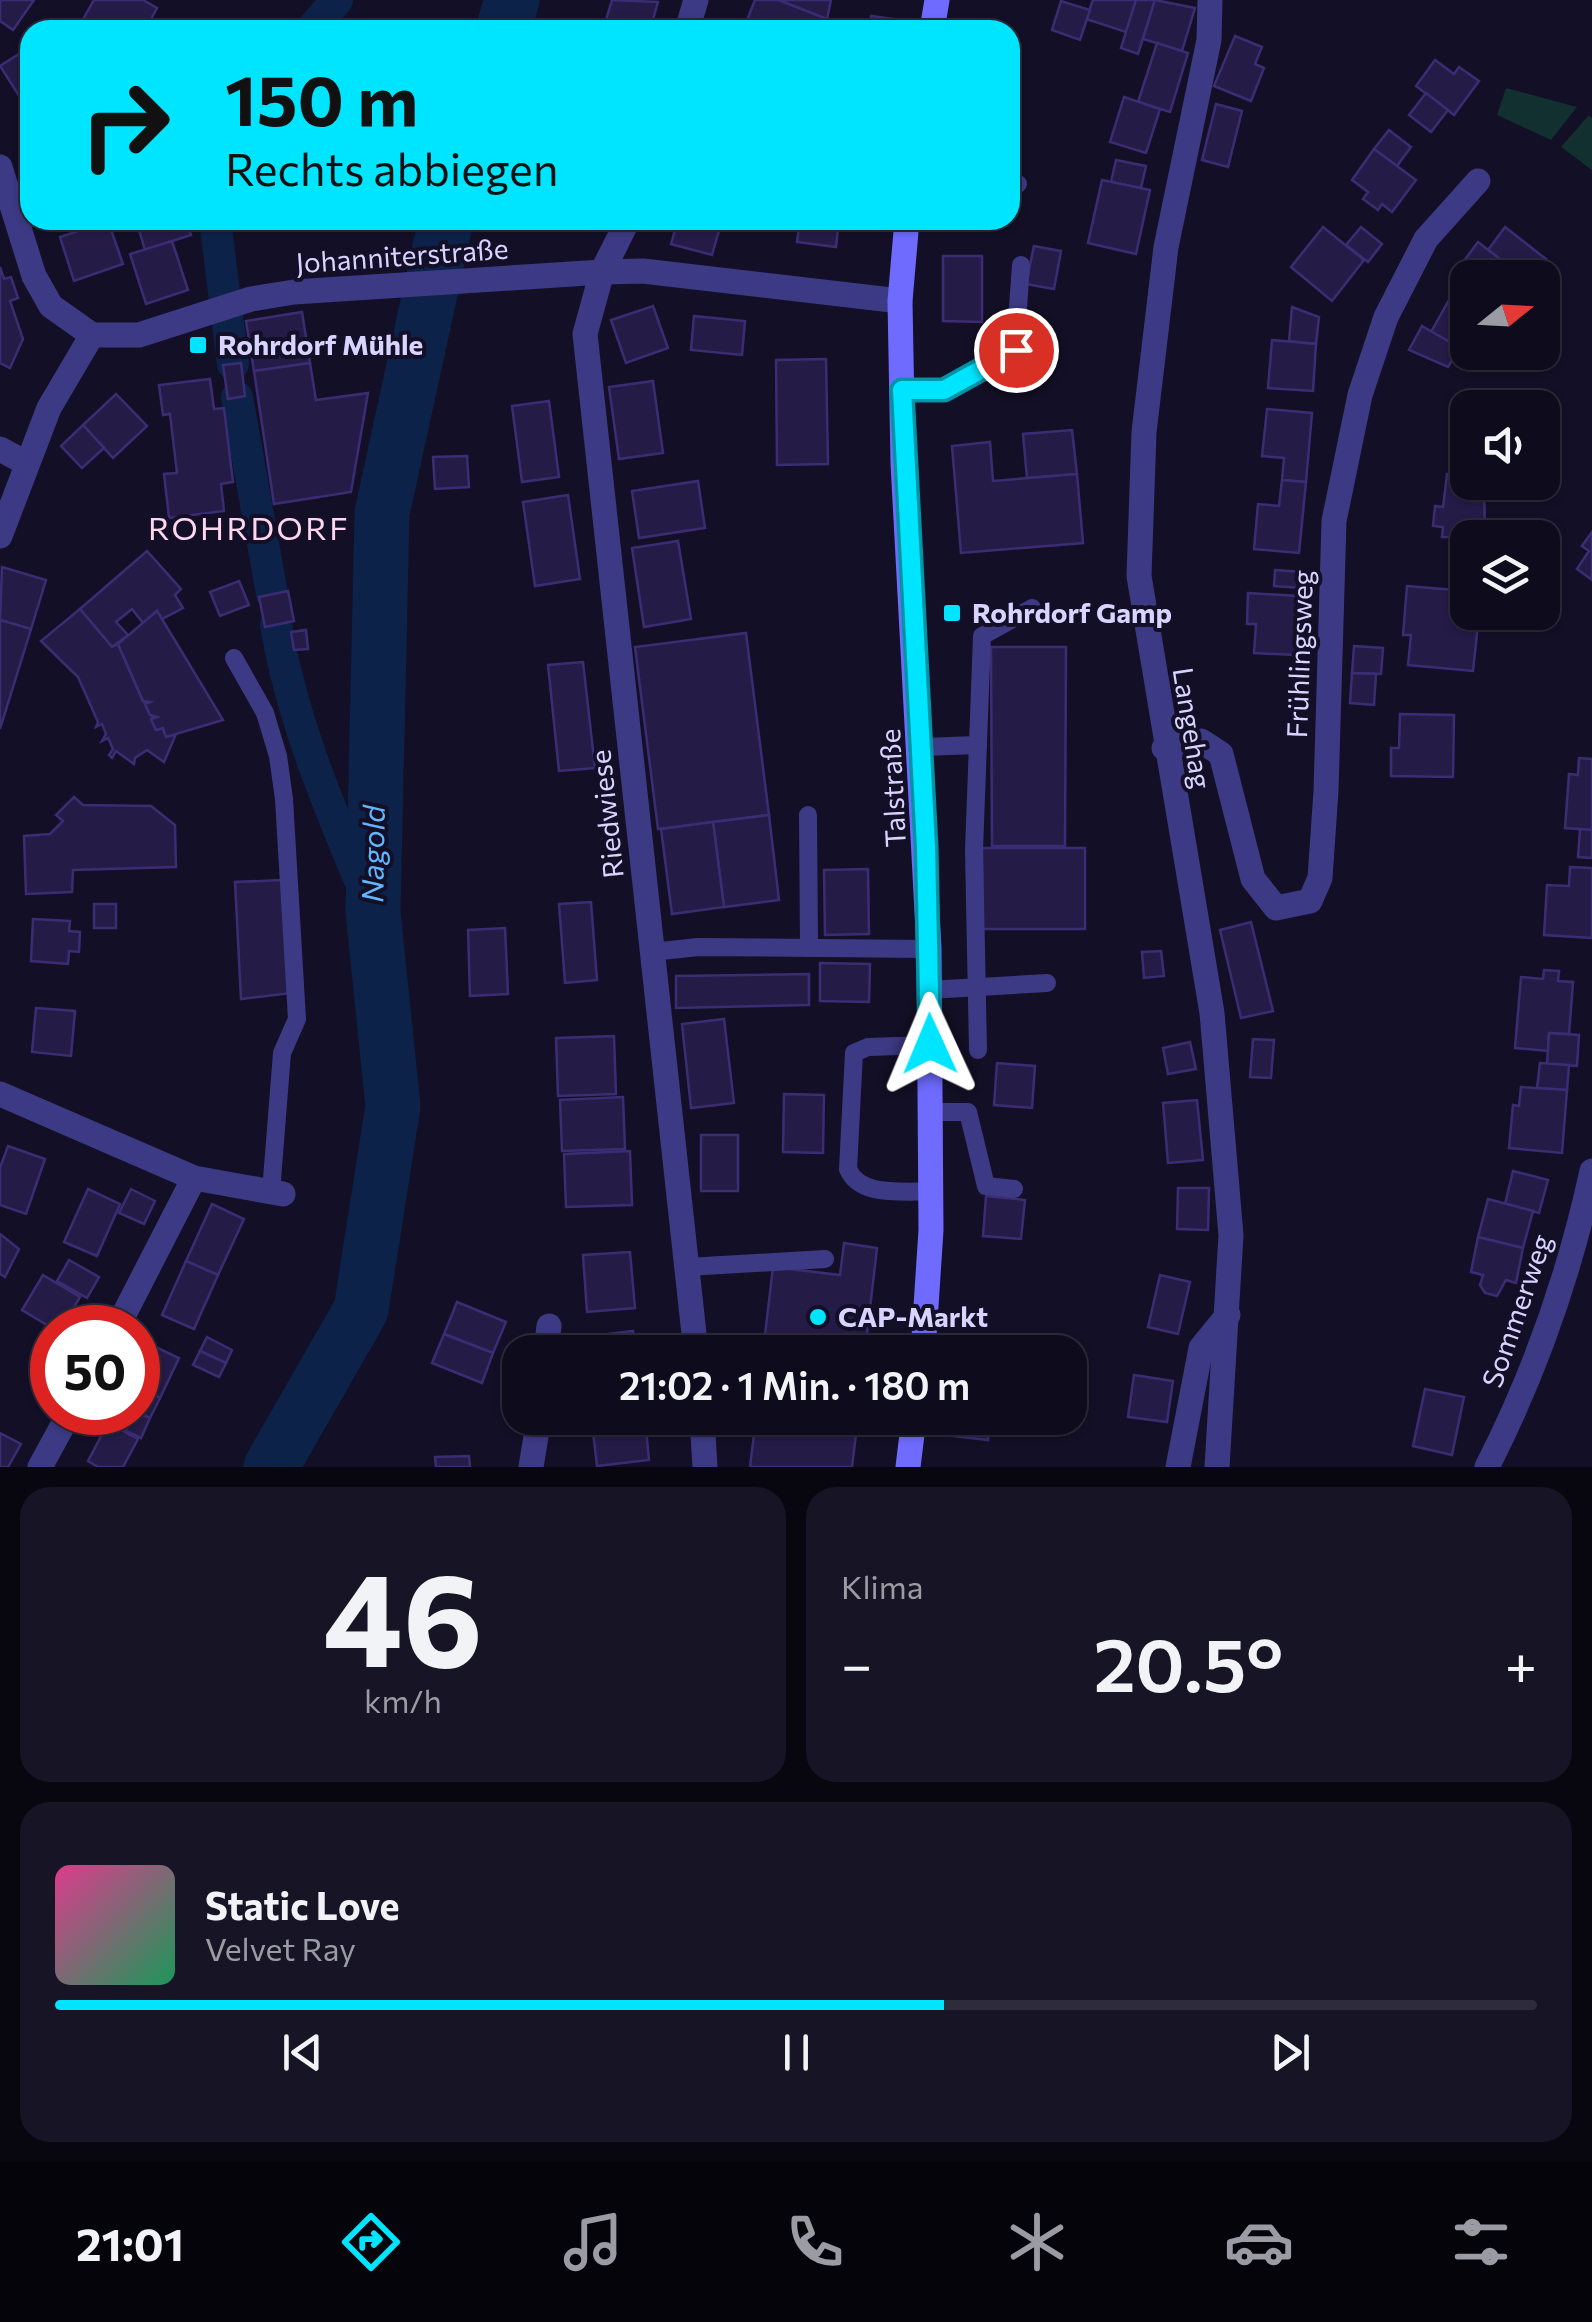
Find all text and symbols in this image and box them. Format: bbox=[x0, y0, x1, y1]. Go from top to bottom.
text: 150 m bbox=[225, 55, 418, 140]
icon: right bbox=[60, 60, 190, 190]
text: Rechts abbiegen bbox=[225, 140, 559, 195]
street label: Johanniterstraße bbox=[294, 231, 509, 279]
north arrow bbox=[1450, 260, 1560, 370]
map controls bbox=[1450, 260, 1560, 630]
pin bbox=[974, 308, 1059, 393]
icon: arrive bbox=[989, 323, 1044, 378]
place label: Rohrdorf Mühle bbox=[218, 327, 423, 361]
marker: Rohrdorf Mühle bbox=[187, 334, 209, 356]
button: sound bbox=[1450, 390, 1560, 500]
district label: ROHRDORF bbox=[148, 507, 350, 547]
button: layers bbox=[1450, 520, 1560, 630]
street label: Frühlingsweg bbox=[1279, 569, 1319, 739]
place label: Rohrdorf Gamp bbox=[972, 595, 1172, 629]
marker: Rohrdorf Gamp bbox=[941, 602, 963, 624]
street label: Langehag bbox=[1167, 665, 1219, 791]
street label: Talstraße bbox=[872, 728, 912, 848]
street label: Riedwiese bbox=[582, 748, 630, 880]
water label: Nagold bbox=[352, 803, 391, 903]
position arrow bbox=[878, 992, 982, 1096]
street label: Sommerweg bbox=[1474, 1230, 1558, 1392]
place label: CAP-Markt bbox=[838, 1299, 988, 1333]
speed limit sign: 50 bbox=[30, 1305, 160, 1435]
marker: CAP-Markt bbox=[807, 1306, 829, 1328]
text: 21:02 · 1 Min. · 180 m bbox=[619, 1361, 970, 1408]
text: 46 bbox=[323, 1535, 483, 1694]
text: Klima bbox=[841, 1566, 923, 1606]
text: 20.5° bbox=[1093, 1616, 1283, 1707]
text: − bbox=[841, 1629, 872, 1696]
text: + bbox=[1505, 1629, 1537, 1696]
text: km/h bbox=[364, 1680, 442, 1720]
text: Static Love bbox=[205, 1881, 400, 1928]
text: Velvet Ray bbox=[205, 1928, 356, 1968]
icon: previous bbox=[275, 2025, 330, 2080]
icon: pause bbox=[769, 2025, 824, 2080]
icon: next bbox=[1263, 2025, 1318, 2080]
icon: directions bbox=[336, 2207, 406, 2277]
icon: music bbox=[558, 2207, 628, 2277]
icon: phone bbox=[780, 2207, 850, 2277]
icon: climate bbox=[1002, 2207, 1072, 2277]
icon: car bbox=[1224, 2207, 1294, 2277]
icon: filters bbox=[1446, 2207, 1516, 2277]
text: 21:01 bbox=[76, 2215, 184, 2270]

